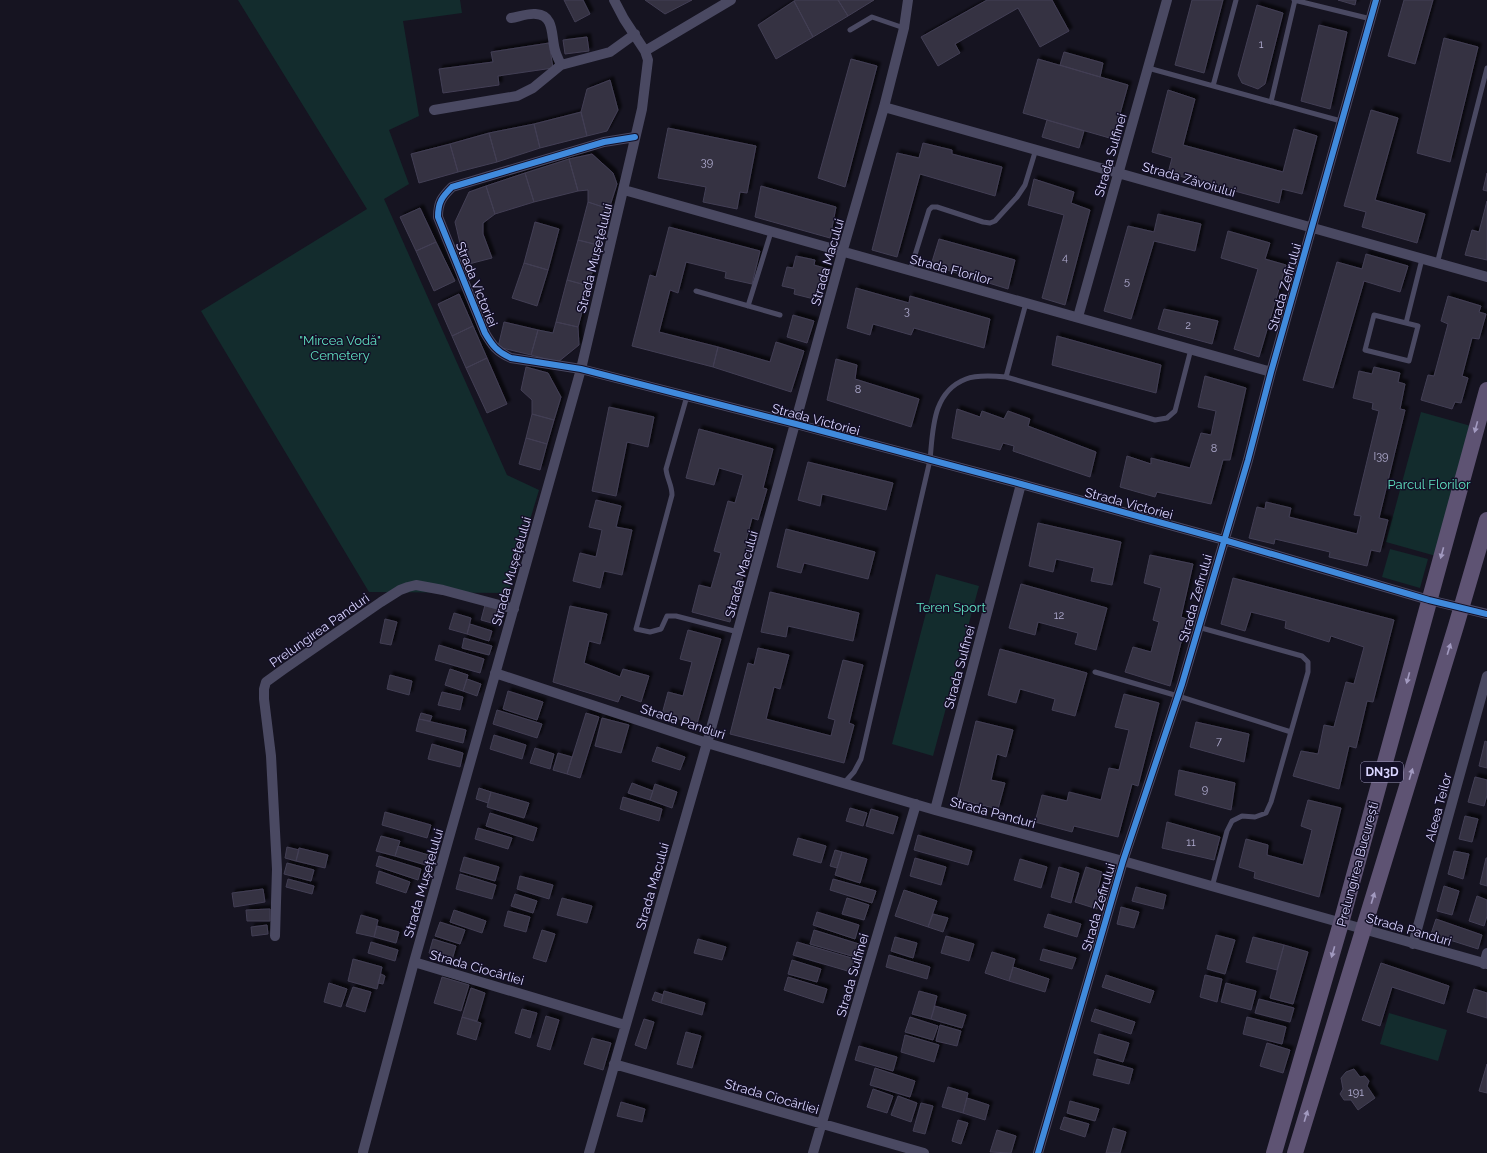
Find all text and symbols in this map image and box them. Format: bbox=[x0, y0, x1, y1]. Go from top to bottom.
house number: 1 bbox=[1259, 38, 1264, 51]
street label: Strada Sulfinei bbox=[1091, 112, 1130, 199]
house number: 39 bbox=[701, 156, 713, 169]
street label: Strada Zăvoiului bbox=[1140, 159, 1237, 200]
street label: Strada Mușețelului bbox=[574, 202, 615, 314]
street label: Strada Macului bbox=[808, 217, 847, 307]
street label: Strada Victoriei bbox=[453, 239, 500, 329]
street label: Strada Zefirului bbox=[1265, 241, 1304, 333]
street label: Strada Florilor bbox=[908, 251, 994, 288]
house number: 4 bbox=[1062, 251, 1068, 264]
house number: 5 bbox=[1124, 275, 1130, 288]
house number: 3 bbox=[904, 305, 910, 318]
house number: 2 bbox=[1185, 319, 1191, 332]
park label: "Mircea Vodă" Cemetery bbox=[299, 333, 381, 363]
house number: 8 bbox=[855, 383, 861, 396]
street label: Strada Victoriei bbox=[770, 401, 861, 438]
one-way arrow bbox=[1473, 421, 1479, 433]
house number: 8 bbox=[1211, 442, 1217, 455]
house number: I39 bbox=[1373, 450, 1389, 463]
park label: Parcul Florilor bbox=[1388, 477, 1471, 492]
street label: Strada Victoriei bbox=[1083, 485, 1174, 522]
street label: Strada Mușețelului bbox=[489, 515, 534, 627]
street label: Strada Macului bbox=[722, 529, 761, 619]
one-way arrow bbox=[1439, 547, 1445, 559]
street label: Strada Zefirului bbox=[1176, 552, 1215, 644]
street label: Prelungirea Panduri bbox=[267, 590, 372, 670]
park label: Teren Sport bbox=[916, 600, 986, 615]
house number: 12 bbox=[1054, 609, 1064, 622]
street label: Strada Sulfinei bbox=[941, 624, 978, 711]
one-way arrow bbox=[1446, 643, 1452, 655]
one-way arrow bbox=[1405, 672, 1411, 684]
street label: Strada Panduri bbox=[639, 701, 727, 742]
house number: 7 bbox=[1216, 735, 1222, 748]
road number: DN3D bbox=[1361, 762, 1403, 782]
one-way arrow bbox=[1408, 767, 1414, 779]
street label: Aleea Teilor bbox=[1422, 771, 1455, 843]
house number: 9 bbox=[1202, 783, 1208, 796]
street label: Strada Panduri bbox=[948, 794, 1037, 831]
street label: Prelungirea București bbox=[1334, 800, 1381, 928]
street label: Strada Mușețelului bbox=[401, 827, 446, 939]
house number: 11 bbox=[1186, 836, 1196, 849]
street label: Strada Macului bbox=[633, 841, 672, 931]
street label: Strada Zefirului bbox=[1079, 861, 1118, 953]
one-way arrow bbox=[1370, 892, 1376, 904]
street label: Strada Panduri bbox=[1364, 910, 1453, 949]
street label: Strada Sulfinei bbox=[833, 932, 872, 1019]
one-way arrow bbox=[1329, 946, 1335, 958]
street label: Strada Ciocârliei bbox=[428, 947, 526, 988]
street label: Strada Ciocârliei bbox=[723, 1076, 821, 1117]
house number: 191 bbox=[1348, 1086, 1364, 1099]
one-way arrow bbox=[1303, 1109, 1309, 1121]

